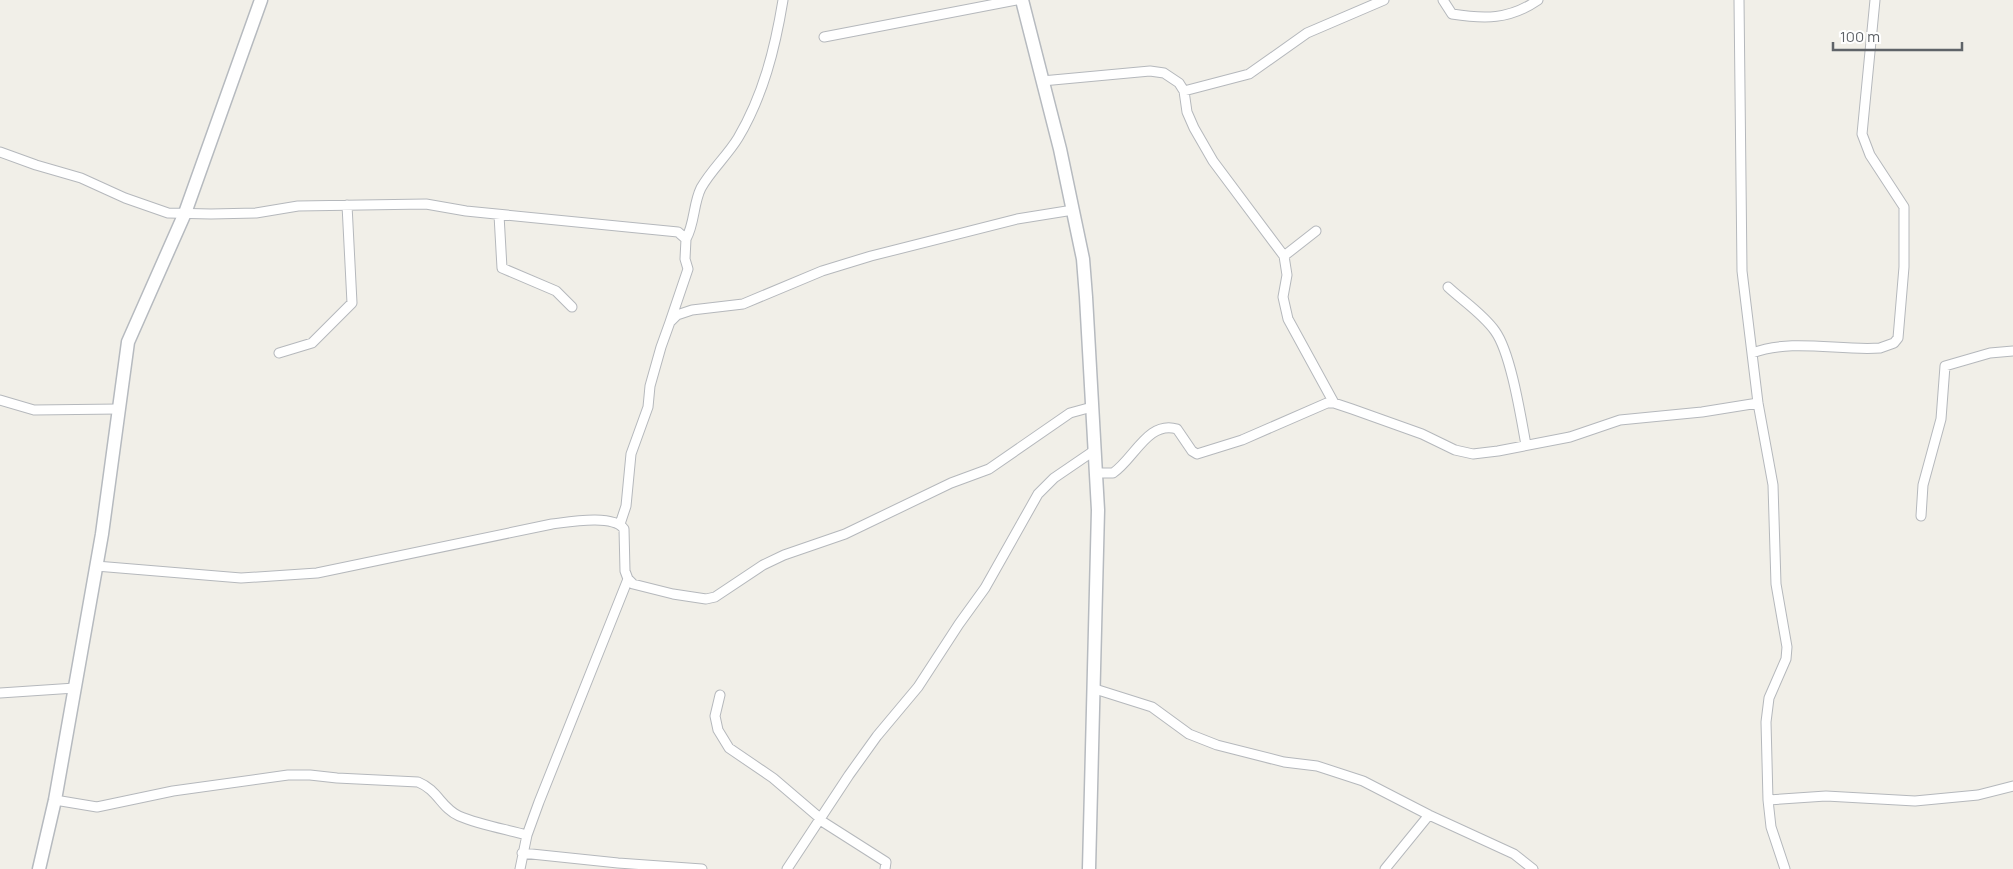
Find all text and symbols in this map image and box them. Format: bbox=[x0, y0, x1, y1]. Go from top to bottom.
scale bar bbox=[1833, 20, 1962, 52]
text: 100 m bbox=[1840, 26, 1880, 47]

